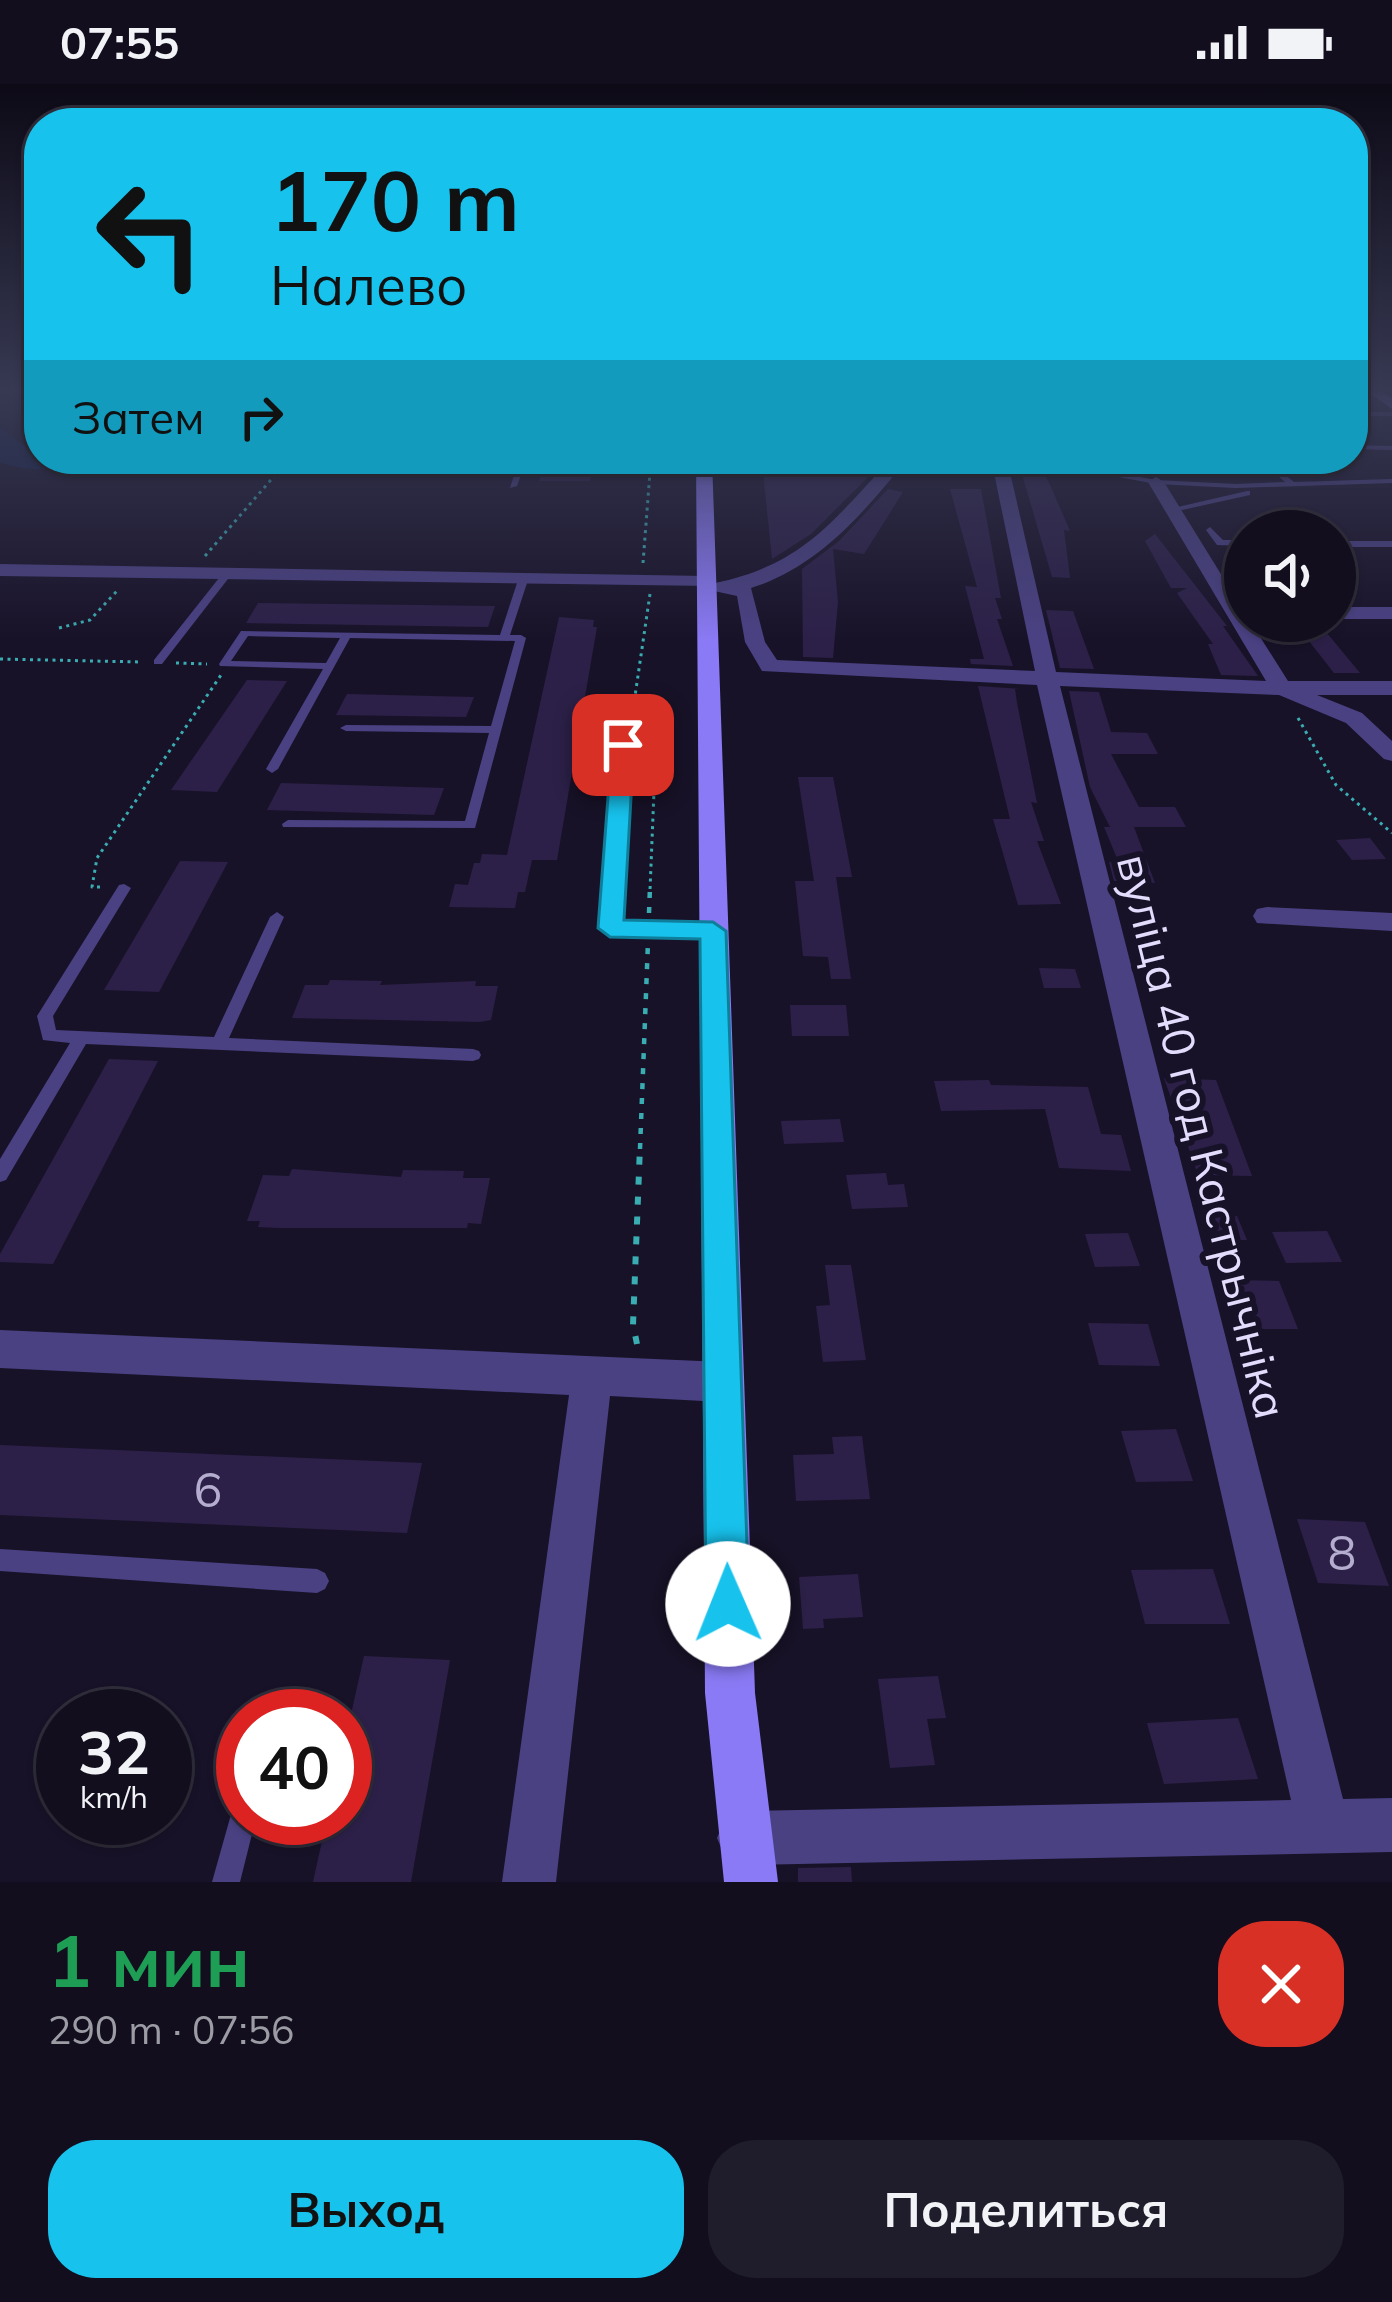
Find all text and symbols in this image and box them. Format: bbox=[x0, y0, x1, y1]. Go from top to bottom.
text: 07:55 bbox=[60, 14, 179, 70]
text: 170 m bbox=[270, 147, 520, 252]
icon: left bbox=[72, 156, 228, 312]
text: Налево bbox=[270, 251, 467, 319]
icon: right bbox=[228, 384, 294, 450]
text: Затем bbox=[72, 389, 204, 445]
map controls bbox=[1224, 510, 1356, 642]
button: sound bbox=[1224, 510, 1356, 642]
pin bbox=[572, 694, 674, 796]
icon: arrive bbox=[590, 712, 656, 778]
street label: вуліца 40 год Кастрычніка bbox=[1106, 848, 1300, 1424]
house number: 6 bbox=[194, 1459, 222, 1519]
house number: 8 bbox=[1328, 1522, 1356, 1582]
position arrow bbox=[665, 1541, 791, 1667]
speed limit sign: 40 bbox=[216, 1689, 372, 1845]
text: 32 bbox=[78, 1714, 150, 1789]
text: km/h bbox=[80, 1778, 148, 1816]
text: 1 мин bbox=[48, 1915, 250, 2005]
button: close bbox=[1218, 1921, 1344, 2047]
text: 290 m · 07:56 bbox=[48, 2005, 294, 2054]
button: Выход bbox=[48, 2140, 684, 2278]
button: Поделиться bbox=[708, 2140, 1344, 2278]

